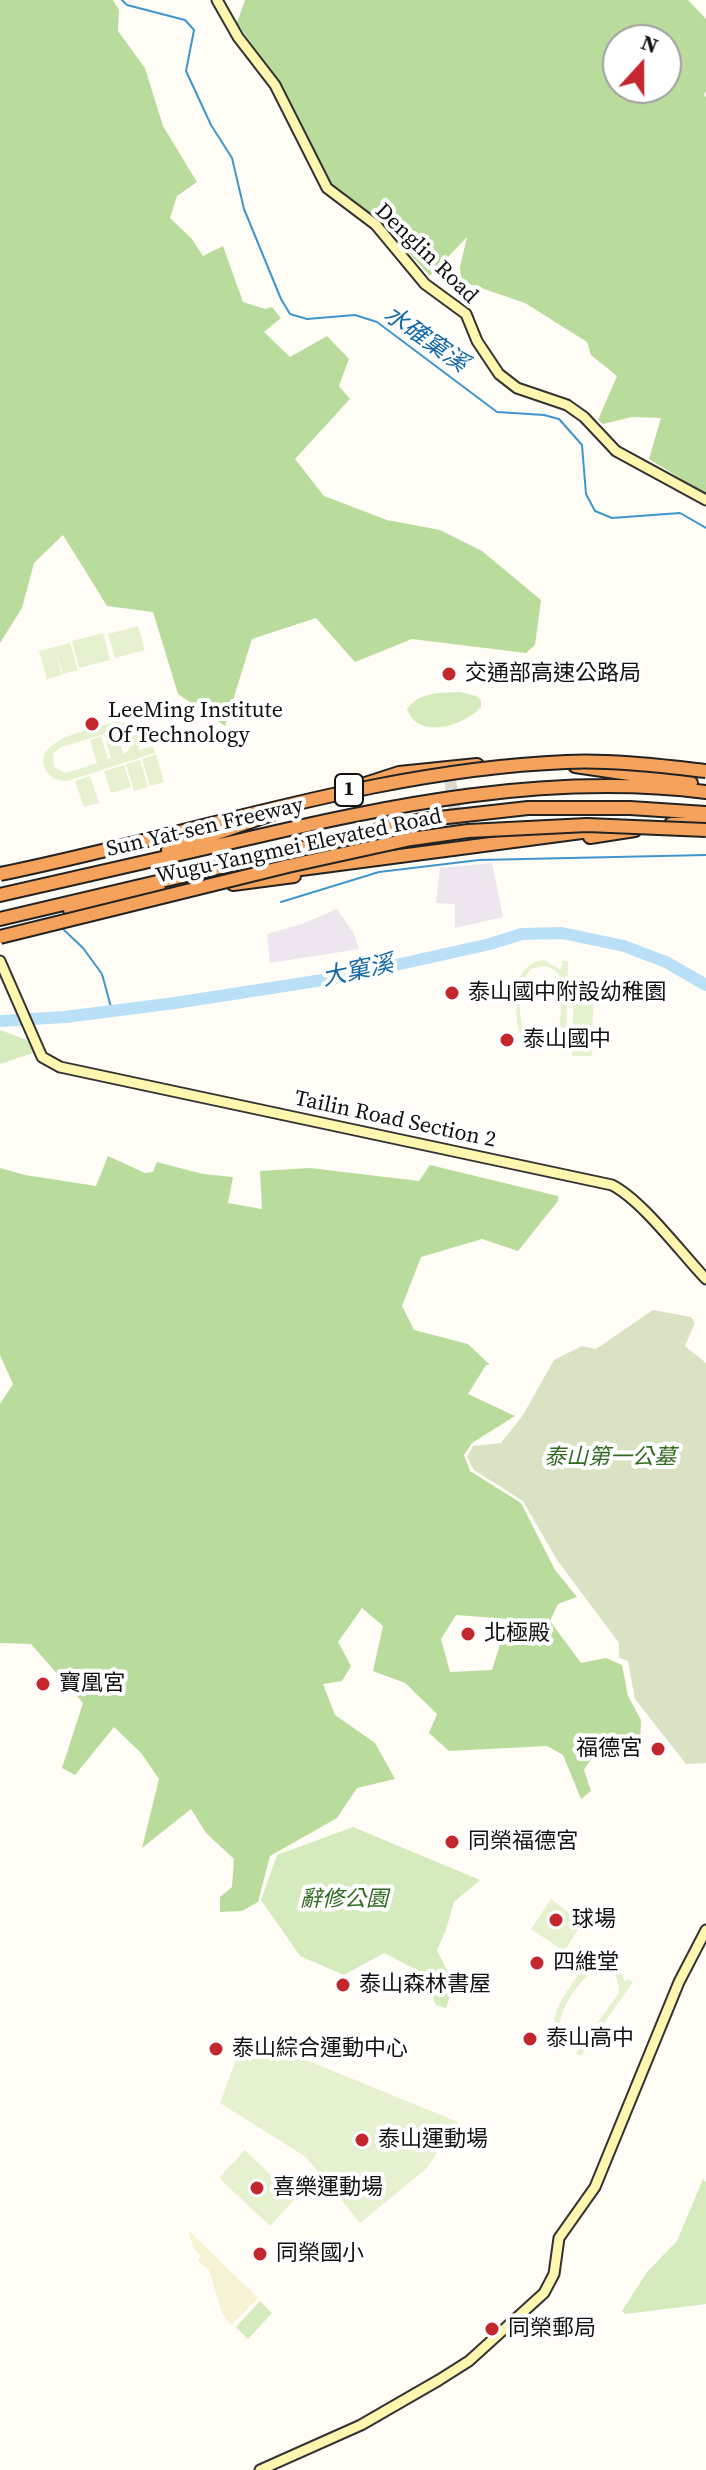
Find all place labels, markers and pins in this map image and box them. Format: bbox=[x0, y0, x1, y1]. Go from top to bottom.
place label: 交通部高速公路局 bbox=[465, 661, 641, 687]
marker: 交通部高速公路局 bbox=[440, 665, 458, 683]
place label: LeeMing Institute Of Technology bbox=[108, 698, 283, 750]
marker: LeeMing Institute Of Technology bbox=[83, 715, 101, 733]
place label: 泰山國中附設幼稚園 bbox=[468, 980, 666, 1006]
marker: 泰山國中附設幼稚園 bbox=[443, 984, 461, 1002]
place label: 泰山國中 bbox=[523, 1027, 611, 1053]
marker: 泰山國中 bbox=[498, 1031, 516, 1049]
place label: 北極殿 bbox=[484, 1621, 550, 1647]
marker: 北極殿 bbox=[459, 1625, 477, 1643]
place label: 寶凰宮 bbox=[59, 1671, 125, 1697]
marker: 寶凰宮 bbox=[34, 1675, 52, 1693]
place label: 福德宮 bbox=[576, 1736, 642, 1762]
marker: 福德宮 bbox=[649, 1740, 667, 1758]
place label: 同榮福德宮 bbox=[468, 1829, 578, 1855]
marker: 同榮福德宮 bbox=[443, 1833, 461, 1851]
place label: 球場 bbox=[572, 1907, 616, 1933]
marker: 球場 bbox=[547, 1911, 565, 1929]
place label: 四維堂 bbox=[553, 1950, 619, 1976]
marker: 四維堂 bbox=[528, 1954, 546, 1972]
place label: 泰山森林書屋 bbox=[359, 1972, 491, 1998]
marker: 泰山森林書屋 bbox=[334, 1976, 352, 1994]
place label: 泰山高中 bbox=[546, 2026, 634, 2052]
marker: 泰山高中 bbox=[521, 2030, 539, 2048]
place label: 泰山綜合運動中心 bbox=[232, 2036, 408, 2062]
marker: 泰山綜合運動中心 bbox=[207, 2040, 225, 2058]
place label: 泰山運動場 bbox=[378, 2127, 488, 2153]
marker: 泰山運動場 bbox=[353, 2131, 371, 2149]
place label: 喜樂運動場 bbox=[273, 2175, 383, 2201]
marker: 喜樂運動場 bbox=[248, 2179, 266, 2197]
place label: 同榮國小 bbox=[276, 2241, 364, 2267]
marker: 同榮國小 bbox=[251, 2245, 269, 2263]
place label: 同榮郵局 bbox=[508, 2316, 596, 2342]
marker: 同榮郵局 bbox=[483, 2320, 501, 2338]

